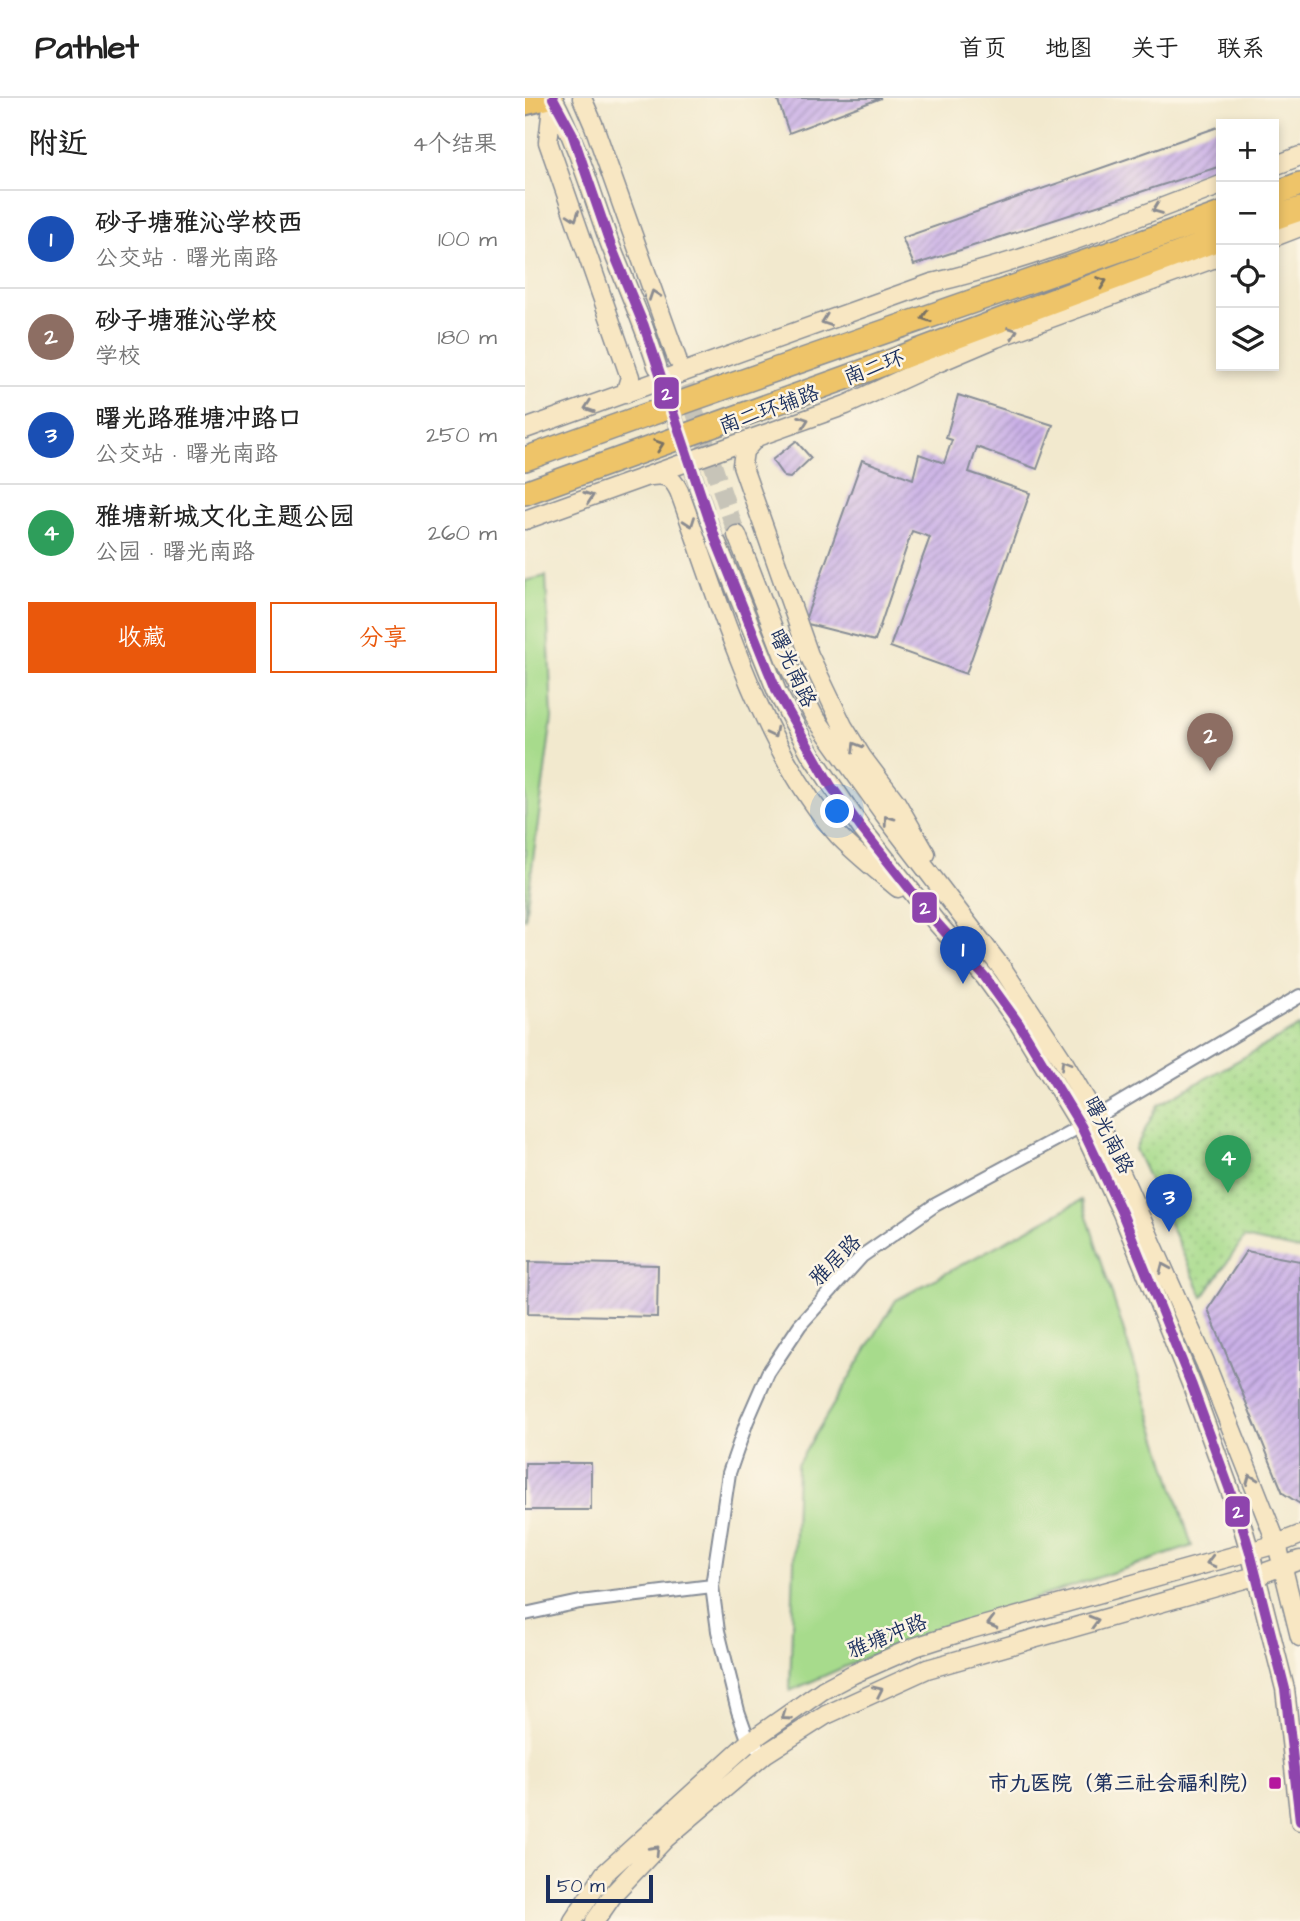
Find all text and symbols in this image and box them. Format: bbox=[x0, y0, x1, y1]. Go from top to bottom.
text: Pathlet bbox=[35, 25, 139, 71]
text: 首页 bbox=[959, 32, 1007, 66]
text: 地图 bbox=[1045, 32, 1093, 66]
text: 关于 bbox=[1131, 32, 1179, 66]
text: 联系 bbox=[1217, 32, 1265, 66]
map controls bbox=[1216, 119, 1279, 371]
button: + bbox=[1216, 119, 1279, 182]
text: 附近 bbox=[28, 123, 88, 165]
text: 4个结果 bbox=[412, 128, 497, 160]
button: − bbox=[1216, 182, 1279, 245]
one-way arrow bbox=[1152, 201, 1164, 215]
text: 砂子塘雅沁学校西 bbox=[95, 205, 303, 241]
one-way arrow bbox=[566, 210, 580, 222]
text: 1 bbox=[50, 223, 52, 255]
text: 100 m bbox=[438, 223, 497, 255]
text: 公交站 · 曙光南路 bbox=[95, 242, 278, 274]
button: locate bbox=[1216, 245, 1279, 308]
one-way arrow bbox=[1095, 276, 1107, 290]
one-way arrow bbox=[648, 289, 662, 301]
text: 砂子塘雅沁学校 bbox=[95, 303, 277, 339]
button: layers bbox=[1216, 308, 1279, 371]
one-way arrow bbox=[920, 309, 932, 323]
one-way arrow bbox=[821, 313, 833, 327]
text: 2 bbox=[44, 321, 58, 353]
text: 180 m bbox=[438, 321, 497, 353]
one-way arrow bbox=[1006, 326, 1018, 340]
text: 学校 bbox=[95, 340, 141, 372]
street label: 南二环 bbox=[840, 343, 909, 392]
line badge: 2 bbox=[653, 376, 680, 410]
street label: 南二环辅路 bbox=[715, 378, 823, 441]
text: 2 bbox=[661, 381, 673, 408]
one-way arrow bbox=[584, 399, 596, 413]
text: 曙光路雅塘冲路口 bbox=[95, 401, 303, 437]
one-way arrow bbox=[797, 415, 809, 429]
text: 3 bbox=[45, 419, 57, 451]
text: 250 m bbox=[426, 419, 497, 451]
text: 公交站 · 曙光南路 bbox=[95, 438, 278, 470]
one-way arrow bbox=[652, 439, 664, 453]
one-way arrow bbox=[583, 491, 595, 505]
text: 雅塘新城文化主题公园 bbox=[95, 499, 355, 535]
one-way arrow bbox=[682, 515, 696, 527]
text: 4 bbox=[43, 517, 59, 549]
text: 260 m bbox=[428, 517, 497, 549]
text: 公园 · 曙光南路 bbox=[95, 536, 255, 568]
button: 收藏 bbox=[28, 602, 256, 673]
button: 分享 bbox=[270, 602, 497, 673]
street label: 曙光南路 bbox=[762, 624, 823, 712]
pin: 2 bbox=[1187, 713, 1233, 771]
one-way arrow bbox=[765, 726, 779, 738]
one-way arrow bbox=[851, 742, 864, 755]
your location bbox=[820, 794, 854, 828]
one-way arrow bbox=[884, 816, 897, 828]
line badge: 2 bbox=[911, 891, 938, 924]
text: 2 bbox=[919, 895, 931, 922]
pin: 1 bbox=[940, 926, 986, 984]
one-way arrow bbox=[1061, 1058, 1074, 1071]
street label: 曙光南路 bbox=[1077, 1091, 1141, 1179]
pin: 4 bbox=[1205, 1135, 1251, 1193]
pin: 3 bbox=[1146, 1174, 1192, 1232]
street label: 雅居路 bbox=[803, 1228, 868, 1293]
one-way arrow bbox=[1158, 1263, 1172, 1276]
one-way arrow bbox=[1245, 1473, 1259, 1485]
line badge: 2 bbox=[1224, 1495, 1251, 1528]
text: 2 bbox=[1232, 1499, 1244, 1526]
one-way arrow bbox=[1206, 1554, 1218, 1569]
street label: 雅塘冲路 bbox=[843, 1607, 932, 1666]
one-way arrow bbox=[986, 1615, 998, 1629]
one-way arrow bbox=[1088, 1615, 1100, 1629]
one-way arrow bbox=[871, 1685, 884, 1699]
one-way arrow bbox=[781, 1708, 794, 1720]
place label: 市九医院（第三社会福利院） bbox=[988, 1769, 1261, 1798]
marker: 市九医院（第三社会福利院） bbox=[1267, 1775, 1283, 1791]
one-way arrow bbox=[646, 1845, 659, 1858]
scale bar bbox=[546, 1872, 653, 1904]
text: 50 m bbox=[557, 1873, 605, 1900]

